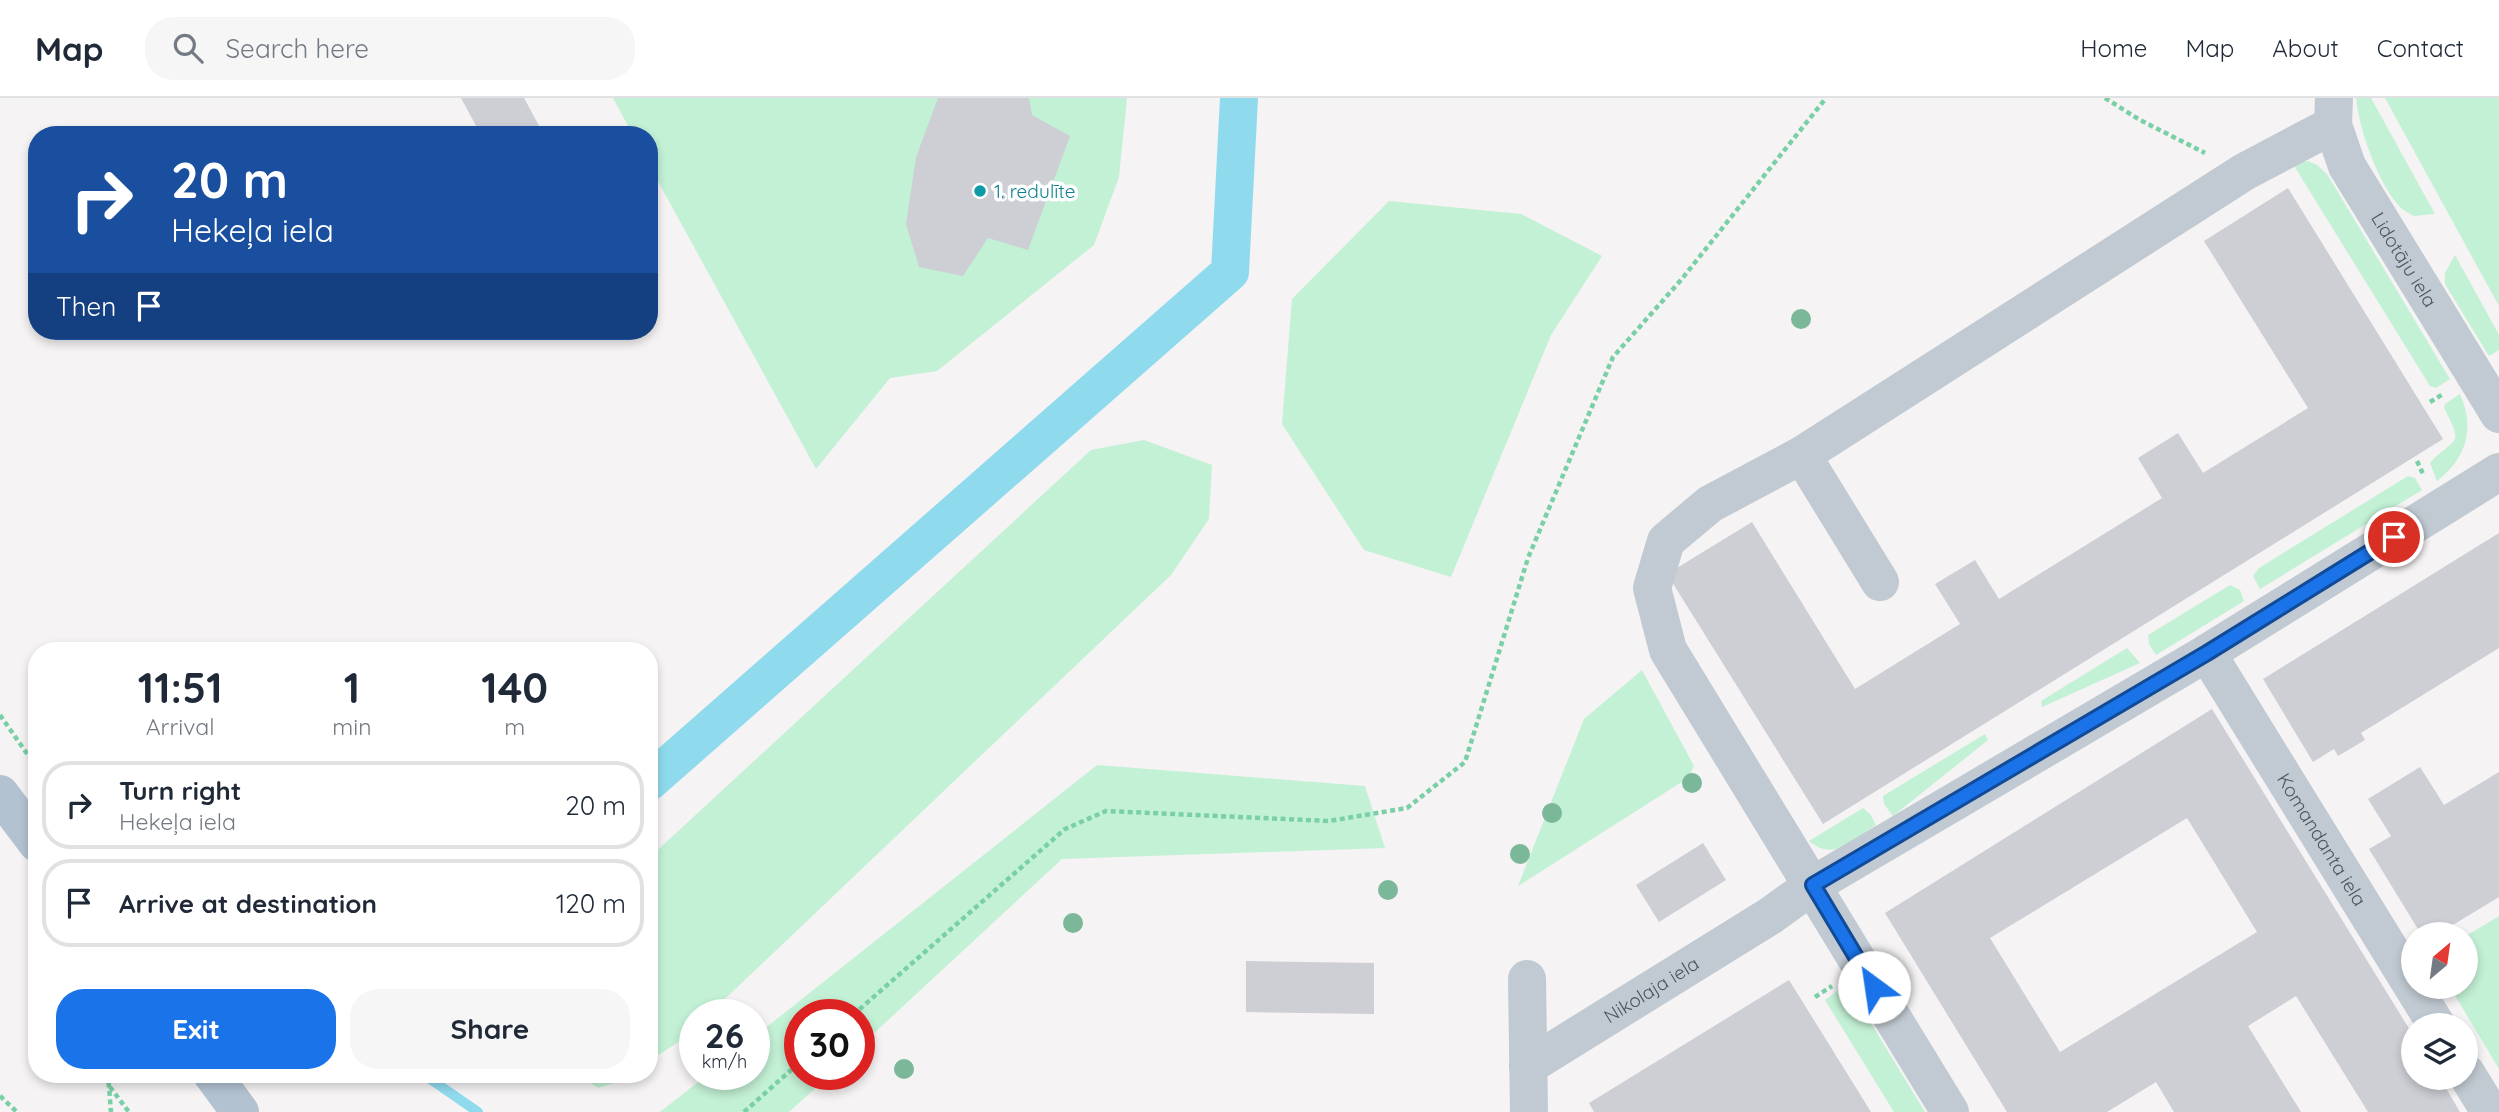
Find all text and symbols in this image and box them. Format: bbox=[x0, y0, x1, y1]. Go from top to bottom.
search box bbox=[145, 17, 635, 80]
text: Map bbox=[35, 28, 103, 69]
icon: search bbox=[169, 29, 207, 67]
text: Search here bbox=[225, 32, 369, 65]
text: Home bbox=[2080, 33, 2147, 63]
text: Map bbox=[2185, 33, 2234, 63]
text: About bbox=[2272, 33, 2339, 63]
text: Contact bbox=[2377, 33, 2464, 63]
text: 20 m bbox=[171, 149, 288, 210]
icon: right bbox=[56, 154, 147, 245]
place label: 1. redulīte bbox=[994, 179, 1075, 203]
marker: 1. redulīte bbox=[972, 183, 988, 199]
street label: Lidotāju iela bbox=[2366, 208, 2442, 311]
text: Hekeļa iela bbox=[171, 210, 334, 250]
icon: arrive bbox=[130, 287, 168, 325]
text: Then bbox=[56, 290, 116, 323]
pin bbox=[2364, 507, 2424, 567]
icon: arrive bbox=[2375, 518, 2413, 556]
text: 11:51 bbox=[138, 661, 223, 714]
text: 1 bbox=[344, 661, 360, 714]
text: 140 bbox=[481, 661, 548, 714]
text: Arrival bbox=[146, 712, 215, 741]
text: min bbox=[332, 712, 372, 741]
text: m bbox=[504, 712, 525, 741]
street label: Komandanta iela bbox=[2272, 769, 2372, 910]
text: Turn right bbox=[119, 774, 241, 807]
icon: right bbox=[60, 786, 98, 824]
text: 20 m bbox=[565, 789, 626, 822]
text: Hekeļa iela bbox=[119, 807, 236, 836]
icon: arrive bbox=[60, 884, 98, 922]
text: Arrive at destination bbox=[119, 887, 377, 920]
text: 120 m bbox=[556, 887, 626, 920]
north arrow bbox=[2401, 922, 2478, 999]
map controls bbox=[2401, 922, 2478, 1090]
position arrow bbox=[1837, 950, 1911, 1024]
street label: Nikolaja iela bbox=[1599, 951, 1703, 1028]
button: Exit bbox=[56, 989, 336, 1069]
button: Share bbox=[350, 989, 630, 1069]
speed limit sign: 30 bbox=[784, 999, 875, 1090]
text: 26 bbox=[705, 1013, 744, 1057]
button: layers bbox=[2401, 1013, 2478, 1090]
text: km/h bbox=[702, 1050, 747, 1073]

